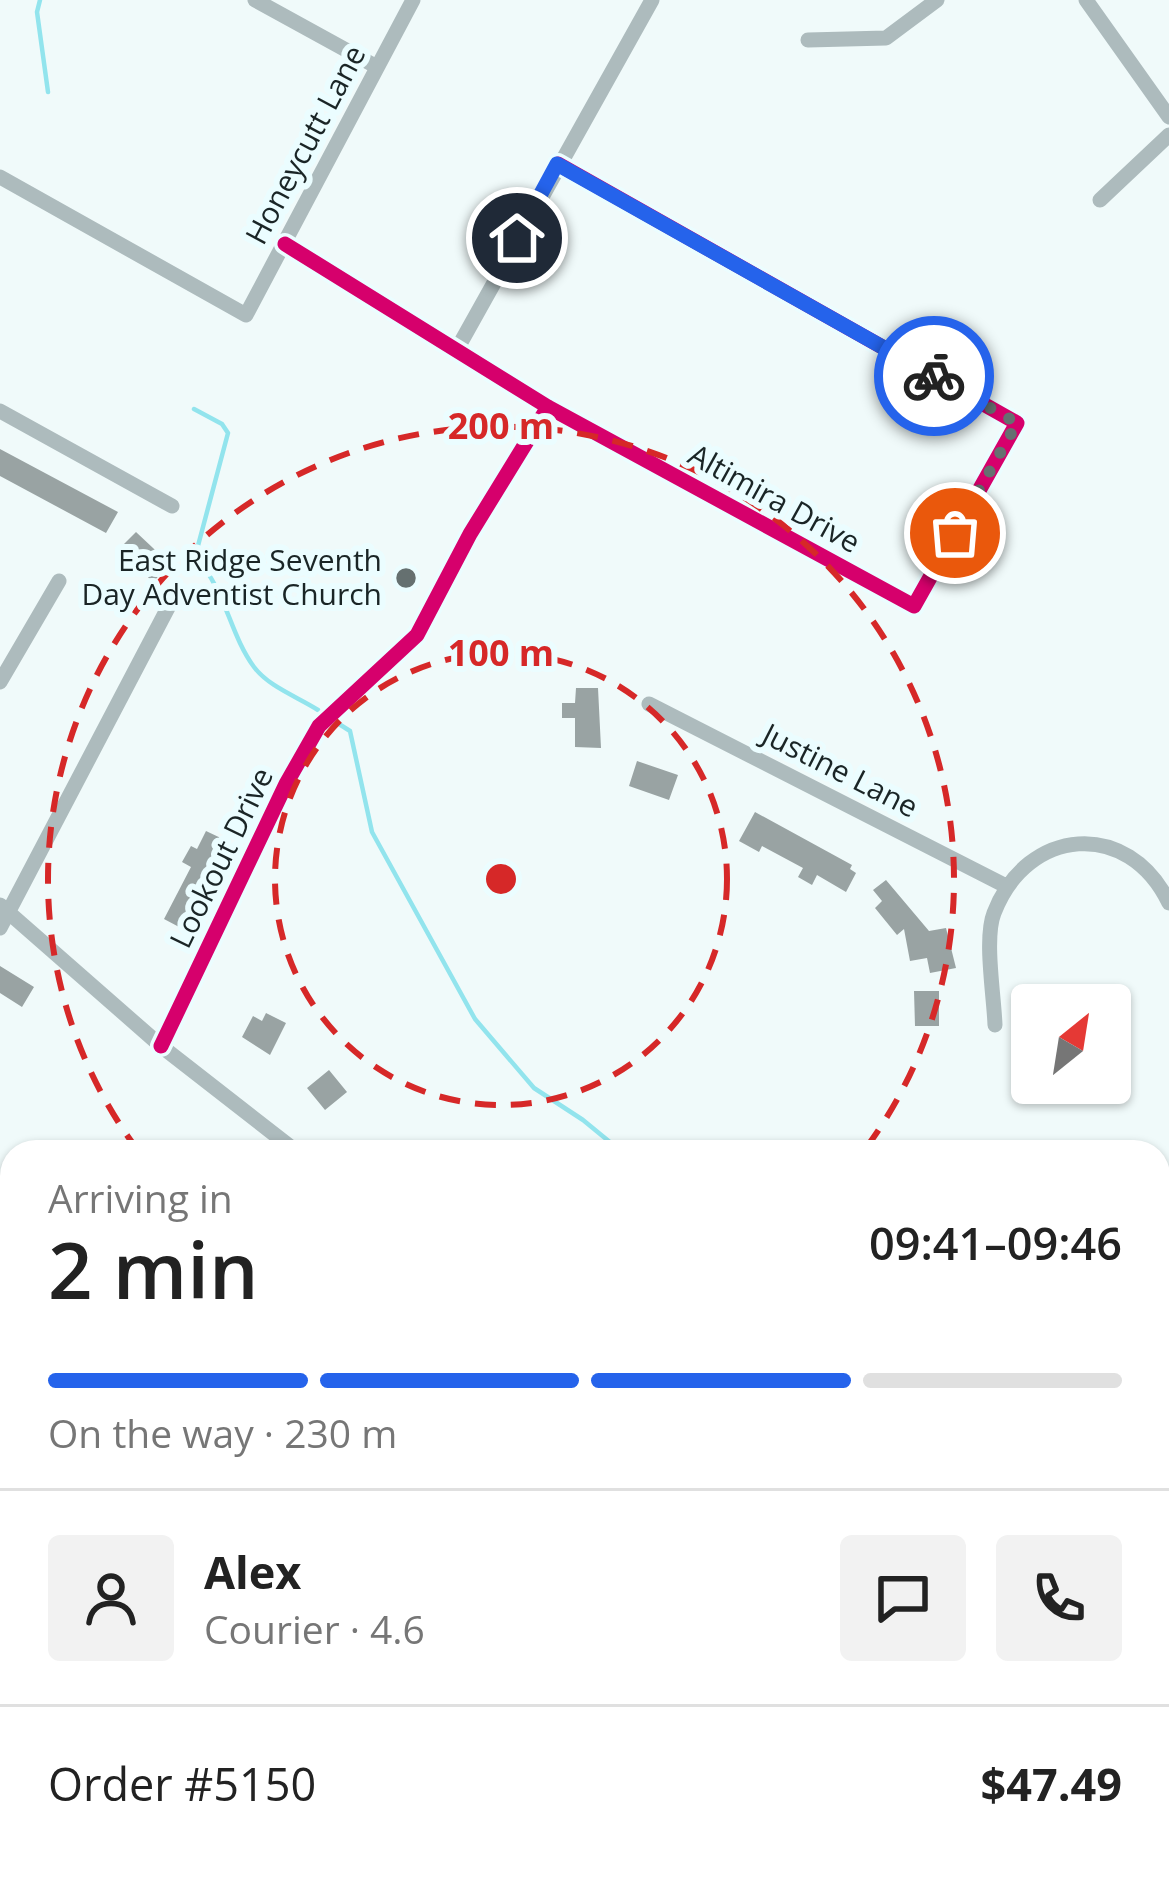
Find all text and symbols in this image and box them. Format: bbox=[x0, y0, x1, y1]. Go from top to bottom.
street label: Honeycutt Lane bbox=[235, 38, 374, 251]
pin bbox=[466, 187, 568, 289]
icon: home bbox=[484, 205, 550, 271]
courier bbox=[874, 316, 994, 436]
icon: bike bbox=[901, 343, 967, 409]
text: 200 m bbox=[448, 401, 554, 450]
street label: Altimira Drive bbox=[682, 434, 868, 562]
pin bbox=[904, 482, 1006, 584]
icon: bag bbox=[922, 500, 988, 566]
place label: East Ridge Seventh Day Adventist Church bbox=[81, 539, 382, 614]
marker: East Ridge Seventh Day Adventist Church bbox=[393, 565, 419, 591]
text: 100 m bbox=[448, 628, 554, 677]
street label: Justine Lane bbox=[753, 712, 926, 826]
street label: Lookout Drive bbox=[159, 760, 282, 954]
centre of rings bbox=[480, 858, 522, 900]
north arrow bbox=[1011, 984, 1131, 1104]
map controls bbox=[1011, 984, 1131, 1104]
text: Arriving in bbox=[48, 1171, 233, 1224]
text: 09:41–09:46 bbox=[869, 1212, 1122, 1273]
text: 2 min bbox=[48, 1216, 259, 1322]
text: On the way · 230 m bbox=[48, 1406, 397, 1459]
button: person bbox=[48, 1535, 174, 1661]
button: chat bbox=[840, 1535, 966, 1661]
button: phone bbox=[996, 1535, 1122, 1661]
text: Alex bbox=[204, 1541, 301, 1602]
text: Courier · 4.6 bbox=[204, 1602, 425, 1655]
text: Order #5150 bbox=[48, 1753, 316, 1814]
text: $47.49 bbox=[981, 1753, 1122, 1814]

